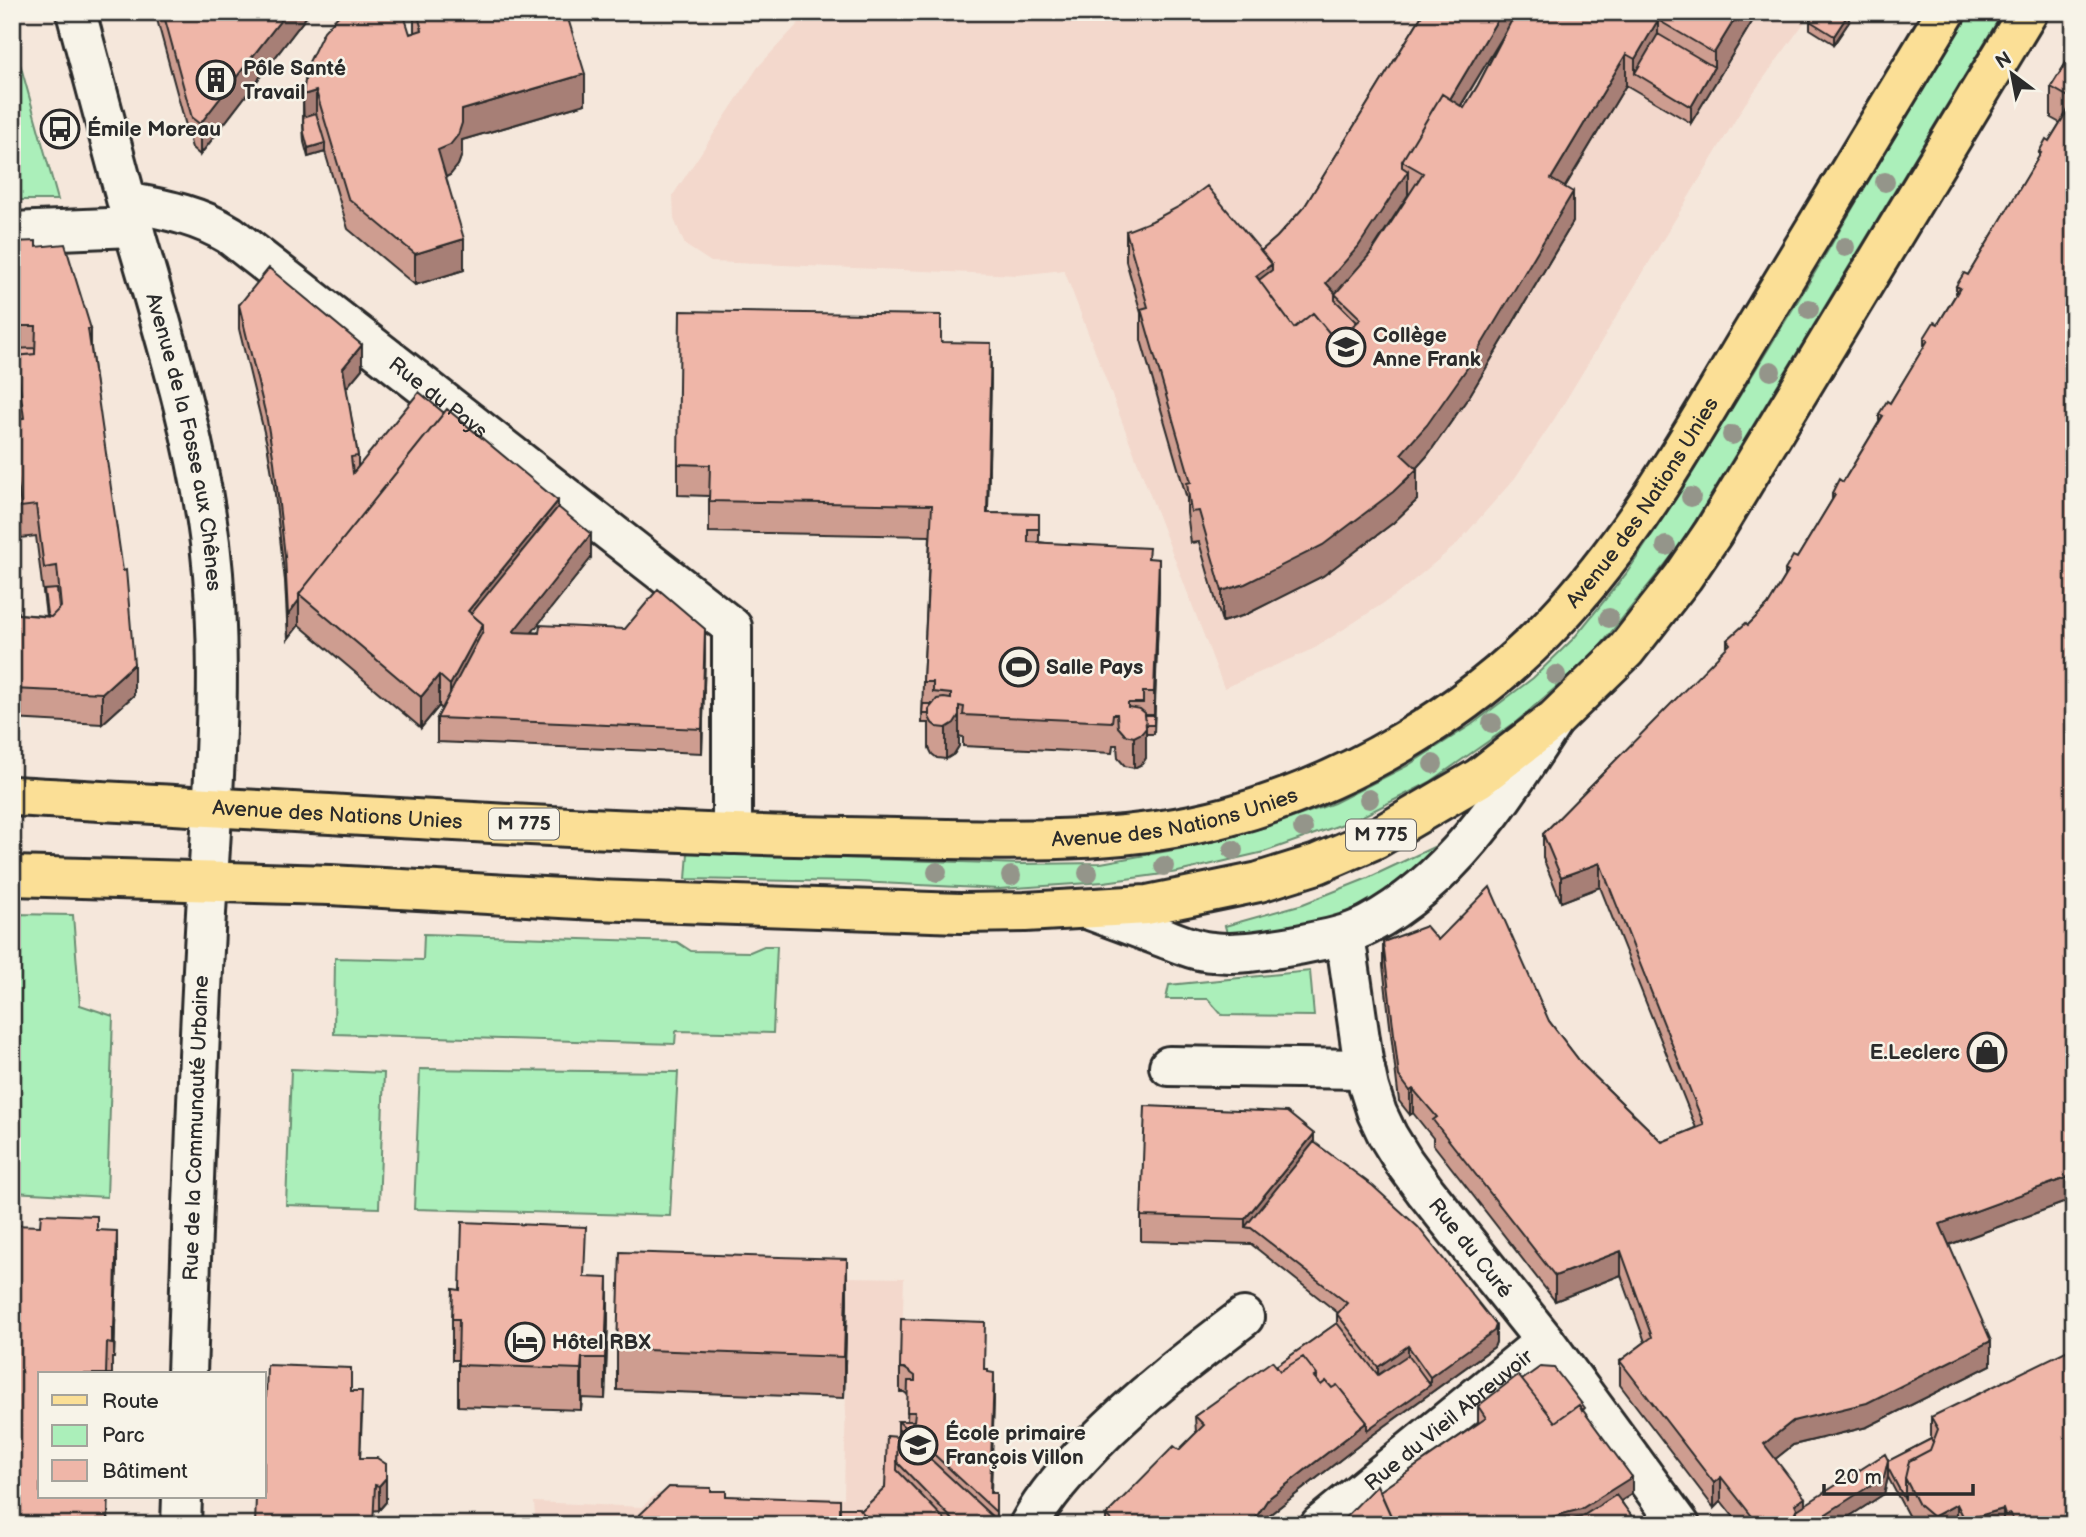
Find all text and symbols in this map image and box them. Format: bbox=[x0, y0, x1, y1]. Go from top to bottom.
north arrow bbox=[1978, 38, 2048, 108]
text: N bbox=[1992, 47, 2016, 74]
place label: Pôle Santé Travail bbox=[243, 56, 346, 105]
building icon: Pôle Santé Travail bbox=[195, 59, 237, 101]
bus stop icon: Émile Moreau bbox=[39, 108, 81, 150]
place label: Émile Moreau bbox=[87, 116, 221, 142]
street label: Avenue de la Fosse aux Chênes bbox=[141, 290, 227, 592]
place label: Collège Anne Frank bbox=[1372, 323, 1481, 372]
school or university icon: Collège Anne Frank bbox=[1325, 326, 1367, 368]
street label: Rue du Pays bbox=[384, 351, 492, 444]
street label: Avenue des Nations Unies bbox=[1561, 393, 1724, 613]
sports icon: Salle Pays bbox=[998, 646, 1040, 688]
place label: Salle Pays bbox=[1046, 655, 1143, 680]
street label: Avenue des Nations Unies bbox=[1051, 782, 1301, 852]
street label: Avenue des Nations Unies bbox=[212, 795, 463, 834]
road number: M 775 bbox=[489, 808, 559, 839]
road number: M 775 bbox=[1346, 820, 1416, 850]
street label: Rue de la Communauté Urbaine bbox=[178, 975, 214, 1281]
shop icon: E.Leclerc bbox=[1966, 1031, 2008, 1073]
place label: E.Leclerc bbox=[1870, 1040, 1960, 1065]
street label: Rue du Curé bbox=[1423, 1193, 1518, 1303]
hotel icon: Hôtel RBX bbox=[504, 1321, 546, 1363]
place label: Hôtel RBX bbox=[552, 1330, 651, 1355]
street label: Rue du Vieil Abreuvoir bbox=[1359, 1344, 1538, 1496]
legend bbox=[38, 1372, 266, 1498]
text: Route bbox=[102, 1389, 159, 1414]
place label: École primaire François Villon bbox=[945, 1420, 1086, 1470]
text: Parc bbox=[102, 1423, 145, 1448]
school or university icon: École primaire François Villon bbox=[897, 1424, 939, 1466]
scale bar bbox=[1824, 1453, 1972, 1497]
text: Bâtiment bbox=[102, 1459, 188, 1484]
text: 20 m bbox=[1834, 1465, 1882, 1490]

